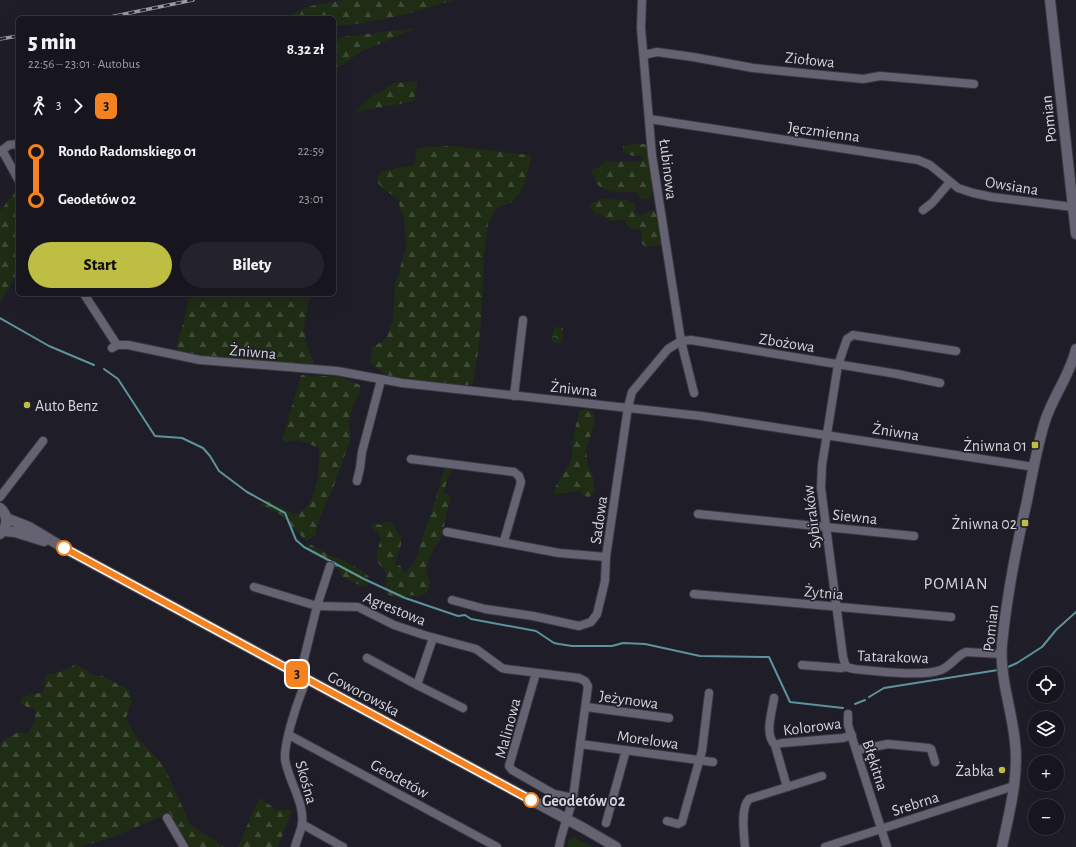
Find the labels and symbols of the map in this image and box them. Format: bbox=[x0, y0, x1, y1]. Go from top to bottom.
street label: Ziołowa bbox=[784, 49, 836, 71]
street label: Pomian bbox=[1039, 94, 1059, 143]
street label: Jęczmienna bbox=[787, 119, 861, 145]
street label: Łubinowa bbox=[656, 138, 680, 200]
street label: Owsiana bbox=[984, 174, 1040, 198]
street label: Zbożowa bbox=[758, 331, 816, 355]
street label: Żniwna bbox=[229, 340, 277, 362]
street label: Żniwna bbox=[550, 377, 598, 399]
place label: Auto Benz bbox=[35, 398, 99, 414]
marker: Auto Benz bbox=[22, 400, 32, 410]
street label: Żniwna bbox=[871, 418, 921, 444]
place label: Żniwna 01 bbox=[963, 436, 1027, 454]
marker: Żniwna 01 bbox=[1030, 440, 1040, 450]
street label: Sybiraków bbox=[800, 484, 825, 550]
street label: Sadowa bbox=[588, 495, 610, 545]
street label: Siewna bbox=[832, 507, 878, 527]
place label: Żniwna 02 bbox=[952, 514, 1017, 532]
marker: Żniwna 02 bbox=[1020, 518, 1030, 528]
unlabelled marker bbox=[56, 540, 72, 556]
district label: POMIAN bbox=[923, 575, 989, 592]
street label: Żytnia bbox=[803, 581, 844, 604]
street label: Agrestowa bbox=[361, 589, 428, 629]
street label: Pomian bbox=[981, 604, 1001, 653]
street label: Tatarakowa bbox=[857, 648, 929, 666]
line badge: 3 bbox=[284, 661, 310, 687]
street label: Goworowska bbox=[325, 668, 402, 719]
street label: Jeżynowa bbox=[598, 688, 659, 713]
street label: Malinowa bbox=[492, 696, 524, 760]
street label: Kolorowa bbox=[782, 715, 842, 739]
street label: Morelowa bbox=[616, 728, 680, 752]
street label: Błękitna bbox=[859, 738, 891, 793]
street label: Geodetów bbox=[368, 756, 431, 801]
street label: Skośna bbox=[292, 759, 320, 806]
place label: Żabka bbox=[956, 761, 994, 779]
marker: Żabka bbox=[997, 765, 1007, 775]
street label: Srebrna bbox=[890, 789, 941, 819]
marker: Geodetów 02 bbox=[523, 792, 539, 808]
place label: Geodetów 02 bbox=[542, 793, 626, 809]

